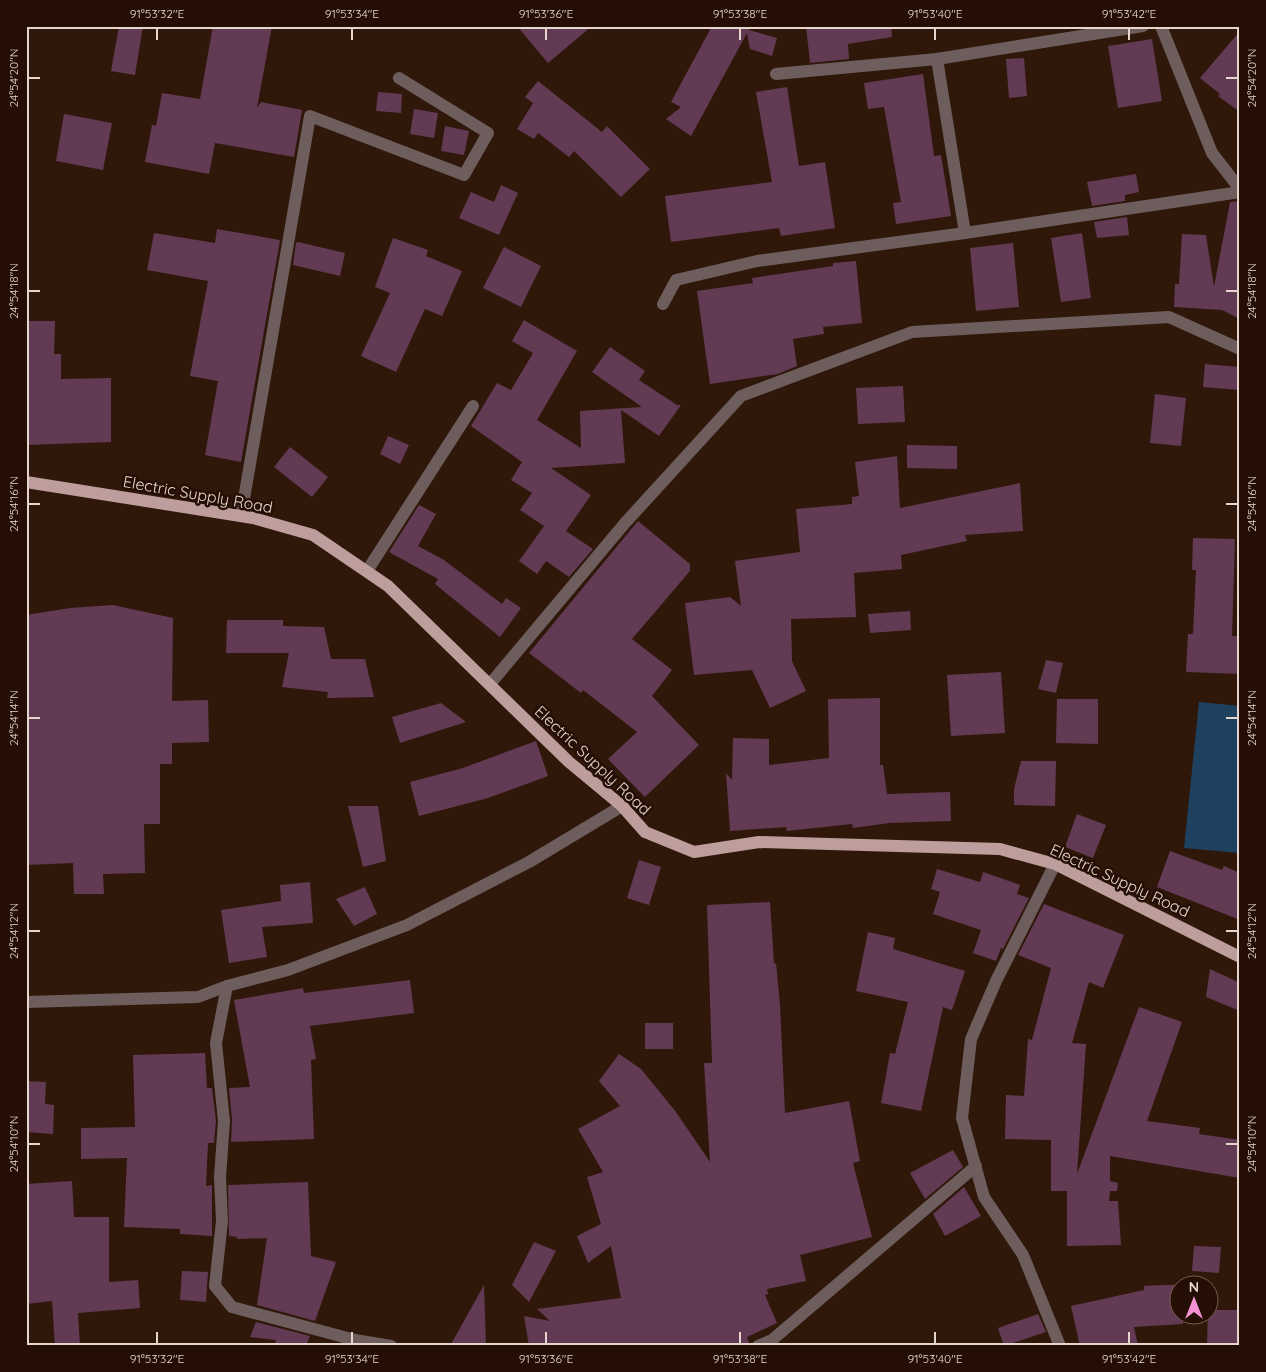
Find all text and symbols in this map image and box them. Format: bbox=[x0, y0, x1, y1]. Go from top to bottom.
text: 91°53'32"E bbox=[130, 6, 185, 21]
text: 91°53'34"E bbox=[325, 6, 379, 21]
text: 91°53'36"E bbox=[519, 6, 573, 21]
text: 91°53'38"E bbox=[713, 6, 767, 21]
text: 91°53'40"E bbox=[907, 6, 963, 21]
text: 91°53'42"E bbox=[1102, 6, 1157, 21]
text: 24°54'20"N bbox=[6, 48, 21, 108]
text: 24°54'20"N bbox=[1244, 48, 1259, 108]
text: 24°54'18"N bbox=[6, 263, 21, 319]
text: 24°54'18"N bbox=[1244, 263, 1259, 319]
street label: Electric Supply Road bbox=[122, 471, 274, 517]
text: 24°54'16"N bbox=[6, 476, 21, 532]
text: 24°54'16"N bbox=[1244, 476, 1259, 532]
text: 24°54'14"N bbox=[6, 690, 21, 746]
text: 24°54'14"N bbox=[1244, 690, 1259, 746]
street label: Electric Supply Road bbox=[531, 701, 655, 819]
street label: Electric Supply Road bbox=[1047, 839, 1193, 921]
text: 24°54'12"N bbox=[6, 903, 21, 959]
text: 24°54'12"N bbox=[1244, 903, 1259, 959]
text: 24°54'10"N bbox=[6, 1116, 21, 1172]
text: 24°54'10"N bbox=[1244, 1116, 1259, 1172]
north arrow bbox=[1168, 1274, 1218, 1324]
text: N bbox=[1189, 1278, 1199, 1296]
text: 91°53'32"E bbox=[130, 1351, 185, 1366]
text: 91°53'34"E bbox=[325, 1351, 379, 1366]
text: 91°53'36"E bbox=[519, 1351, 573, 1366]
text: 91°53'38"E bbox=[713, 1351, 767, 1366]
text: 91°53'40"E bbox=[907, 1351, 963, 1366]
text: 91°53'42"E bbox=[1102, 1351, 1157, 1366]

